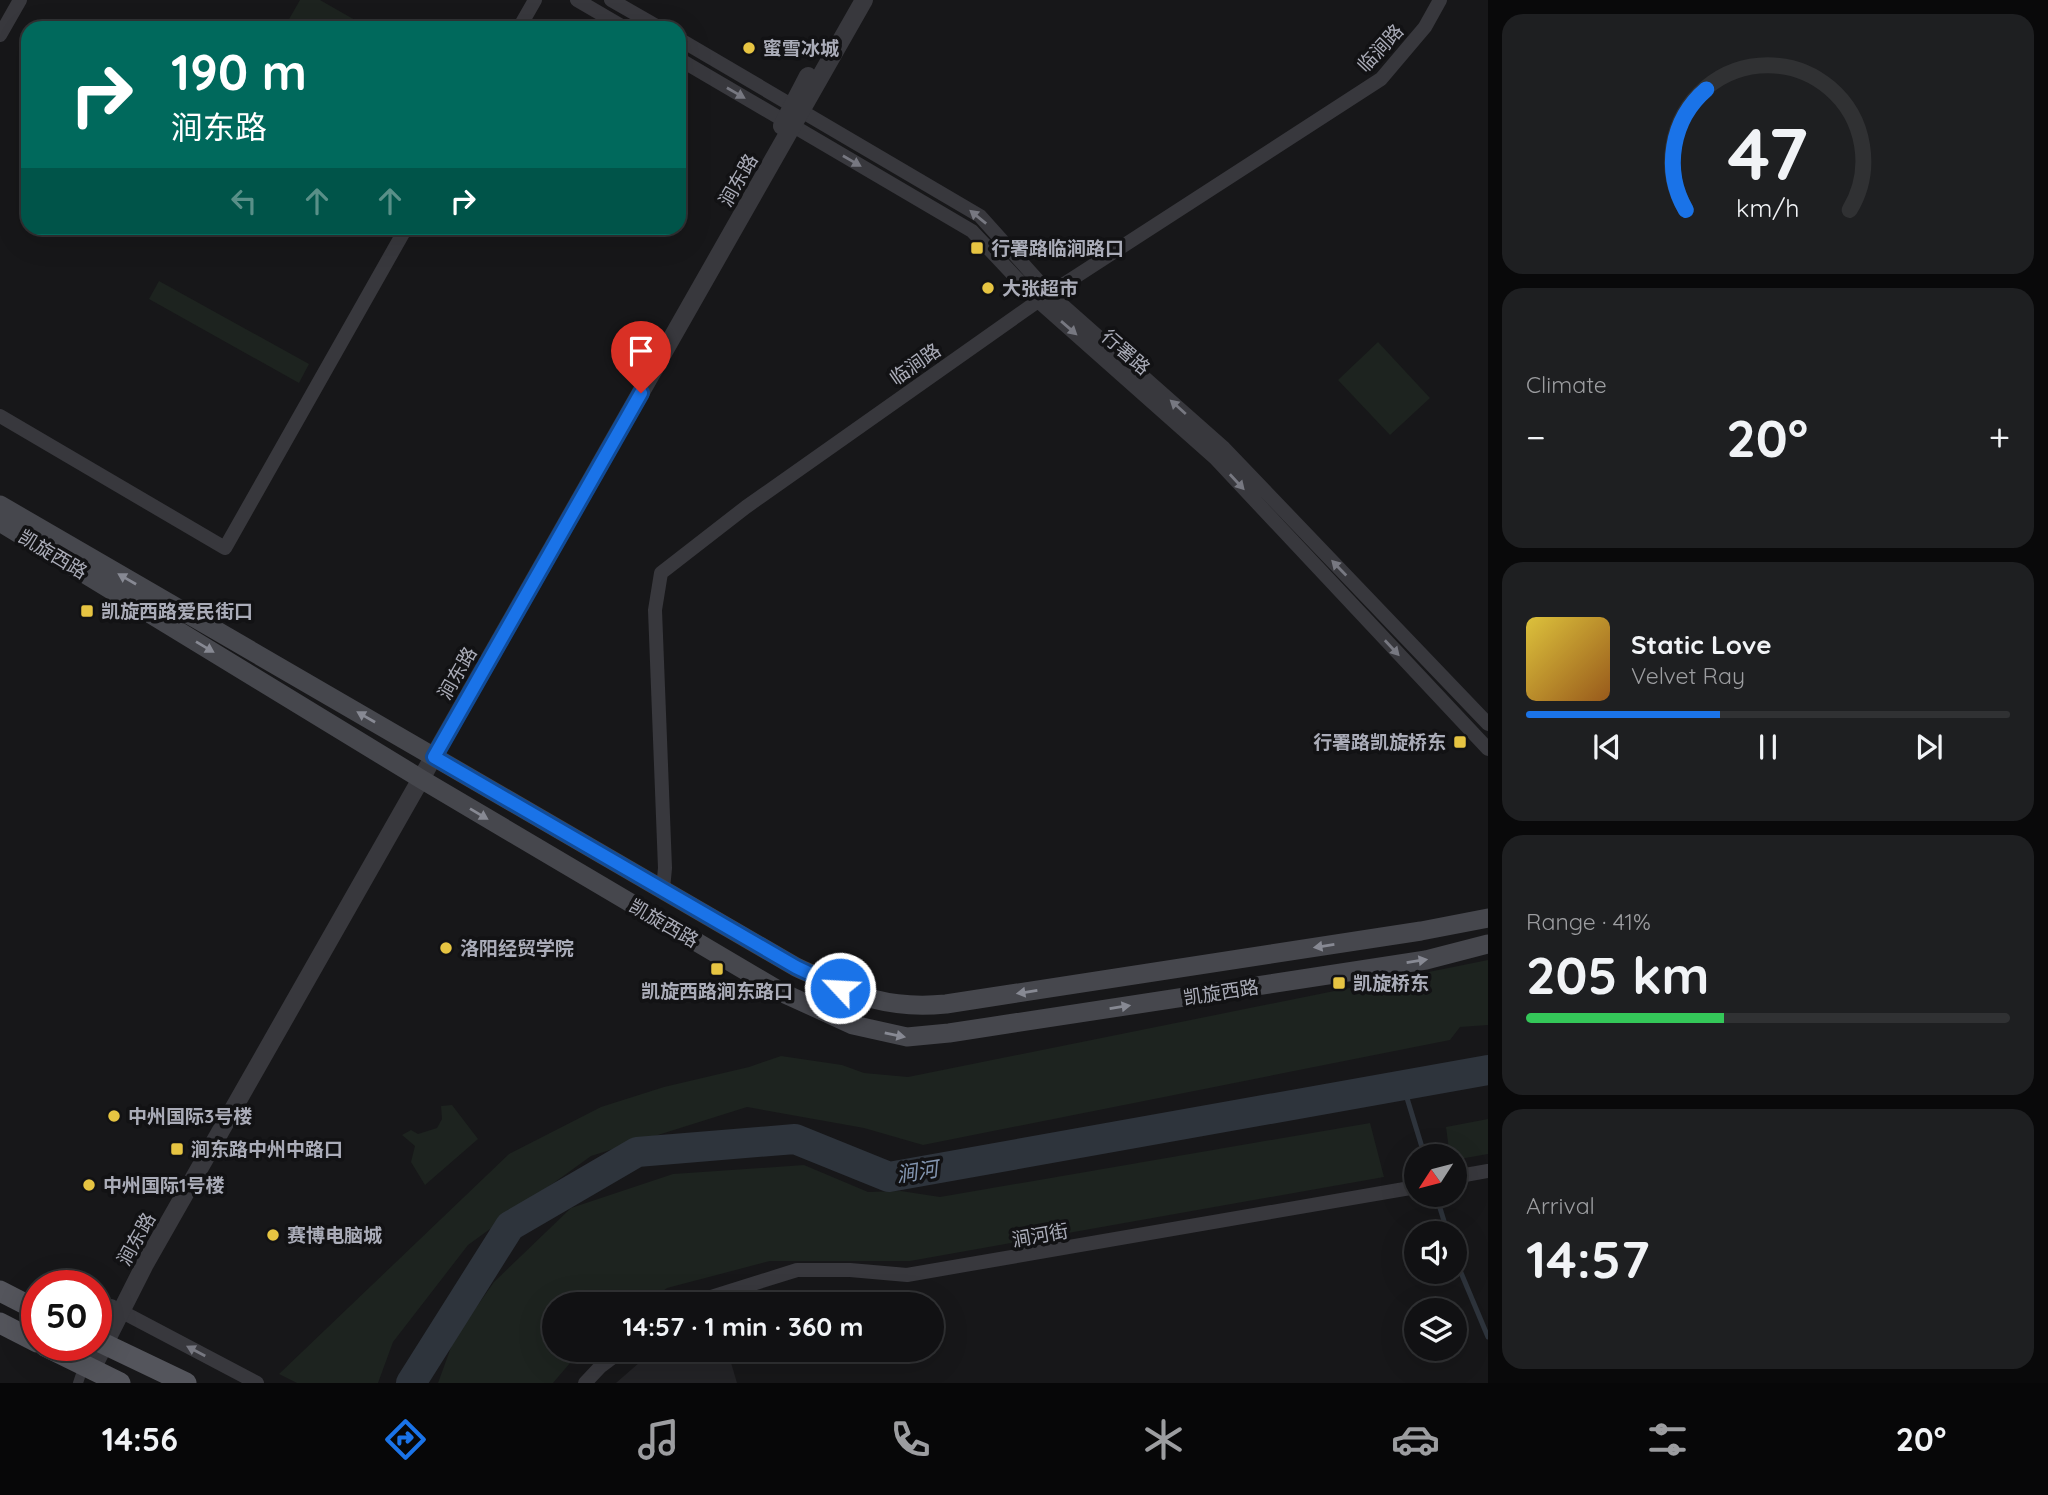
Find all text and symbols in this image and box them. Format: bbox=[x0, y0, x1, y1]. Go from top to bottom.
street label: 临涧路 bbox=[1352, 19, 1408, 77]
place label: 蜜雪冰城 bbox=[763, 36, 839, 60]
marker: 蜜雪冰城 bbox=[741, 40, 757, 56]
text: 190 m bbox=[171, 41, 307, 102]
icon: right bbox=[56, 49, 147, 140]
one-way arrow bbox=[727, 87, 746, 99]
text: 涧东路 bbox=[171, 107, 267, 147]
text: 47 bbox=[1728, 107, 1808, 198]
street label: 涧东路 bbox=[713, 149, 763, 211]
one-way arrow bbox=[842, 155, 862, 167]
icon: left bbox=[225, 182, 263, 220]
icon: ahead bbox=[298, 182, 336, 220]
icon: ahead bbox=[371, 182, 409, 220]
icon: right bbox=[444, 182, 482, 220]
text: km/h bbox=[1736, 192, 1800, 223]
one-way arrow bbox=[970, 210, 988, 225]
place label: 行署路临涧路口 bbox=[991, 236, 1124, 260]
marker: 行署路临涧路口 bbox=[969, 240, 985, 256]
place label: 大张超市 bbox=[1002, 276, 1078, 300]
marker: 大张超市 bbox=[980, 280, 996, 296]
one-way arrow bbox=[1061, 320, 1078, 335]
pin bbox=[611, 321, 671, 393]
street label: 行署路 bbox=[1097, 324, 1155, 380]
icon: arrive bbox=[622, 332, 660, 370]
street label: 临涧路 bbox=[885, 338, 945, 390]
text: Climate bbox=[1526, 370, 1607, 399]
one-way arrow bbox=[1170, 400, 1187, 416]
text: 20° bbox=[1726, 405, 1808, 470]
text: − bbox=[1526, 413, 1546, 461]
text: + bbox=[1989, 413, 2010, 461]
one-way arrow bbox=[1229, 473, 1245, 490]
street label: 凯旋西路 bbox=[14, 524, 92, 584]
one-way arrow bbox=[1330, 560, 1347, 577]
one-way arrow bbox=[118, 573, 137, 585]
place label: 凯旋西路爱民街口 bbox=[101, 599, 253, 623]
marker: 凯旋西路爱民街口 bbox=[79, 603, 95, 619]
text: Static Love bbox=[1631, 628, 1772, 661]
one-way arrow bbox=[1384, 639, 1400, 656]
one-way arrow bbox=[195, 640, 214, 653]
street label: 涧东路 bbox=[432, 642, 482, 704]
text: Velvet Ray bbox=[1631, 661, 1745, 690]
one-way arrow bbox=[357, 711, 376, 724]
icon: previous bbox=[1588, 728, 1626, 766]
icon: pause bbox=[1749, 728, 1787, 766]
icon: next bbox=[1910, 728, 1948, 766]
place label: 行署路凯旋桥东 bbox=[1313, 730, 1446, 754]
marker: 行署路凯旋桥东 bbox=[1452, 734, 1468, 750]
one-way arrow bbox=[470, 808, 489, 820]
street label: 凯旋西路 bbox=[625, 894, 703, 952]
text: Range · 41% bbox=[1526, 907, 1651, 936]
place label: 洛阳经贸学院 bbox=[460, 936, 574, 960]
marker: 洛阳经贸学院 bbox=[438, 940, 454, 956]
one-way arrow bbox=[1313, 941, 1335, 952]
text: 205 km bbox=[1526, 942, 1710, 1007]
position arrow bbox=[803, 951, 877, 1025]
one-way arrow bbox=[1407, 955, 1429, 966]
marker: 凯旋西路涧东路口 bbox=[709, 961, 725, 977]
place label: 凯旋桥东 bbox=[1353, 971, 1429, 995]
street label: 凯旋西路 bbox=[1182, 974, 1260, 1010]
marker: 凯旋桥东 bbox=[1331, 975, 1347, 991]
place label: 凯旋西路涧东路口 bbox=[641, 979, 793, 1003]
one-way arrow bbox=[1016, 987, 1038, 998]
one-way arrow bbox=[1109, 1001, 1131, 1012]
one-way arrow bbox=[884, 1029, 906, 1040]
place label: 中州国际3号楼 bbox=[128, 1104, 252, 1128]
marker: 中州国际3号楼 bbox=[106, 1108, 122, 1124]
place label: 涧东路中州中路口 bbox=[191, 1137, 343, 1161]
marker: 涧东路中州中路口 bbox=[169, 1141, 185, 1157]
north arrow bbox=[1404, 1144, 1466, 1208]
map controls bbox=[1404, 1144, 1467, 1361]
water label: 涧河 bbox=[894, 1154, 944, 1187]
place label: 中州国际1号楼 bbox=[103, 1173, 224, 1197]
marker: 中州国际1号楼 bbox=[81, 1177, 97, 1193]
text: Arrival bbox=[1526, 1191, 1595, 1220]
street label: 涧东路 bbox=[112, 1208, 160, 1270]
street label: 涧河街 bbox=[1010, 1218, 1070, 1252]
button: sound bbox=[1404, 1221, 1467, 1284]
place label: 赛博电脑城 bbox=[287, 1223, 382, 1247]
text: 14:57 bbox=[1526, 1226, 1650, 1291]
marker: 赛博电脑城 bbox=[265, 1227, 281, 1243]
speed limit sign: 50 bbox=[21, 1270, 112, 1361]
button: layers bbox=[1404, 1298, 1467, 1361]
text: 14:57 · 1 min · 360 m bbox=[623, 1310, 863, 1343]
one-way arrow bbox=[186, 1346, 206, 1357]
icon: directions bbox=[381, 1415, 430, 1464]
icon: music bbox=[634, 1415, 683, 1464]
icon: phone bbox=[886, 1415, 935, 1464]
icon: climate bbox=[1139, 1415, 1188, 1464]
icon: car bbox=[1391, 1415, 1440, 1464]
icon: filters bbox=[1643, 1415, 1692, 1464]
text: 14:56 bbox=[102, 1419, 178, 1459]
text: 20° bbox=[1896, 1419, 1946, 1459]

